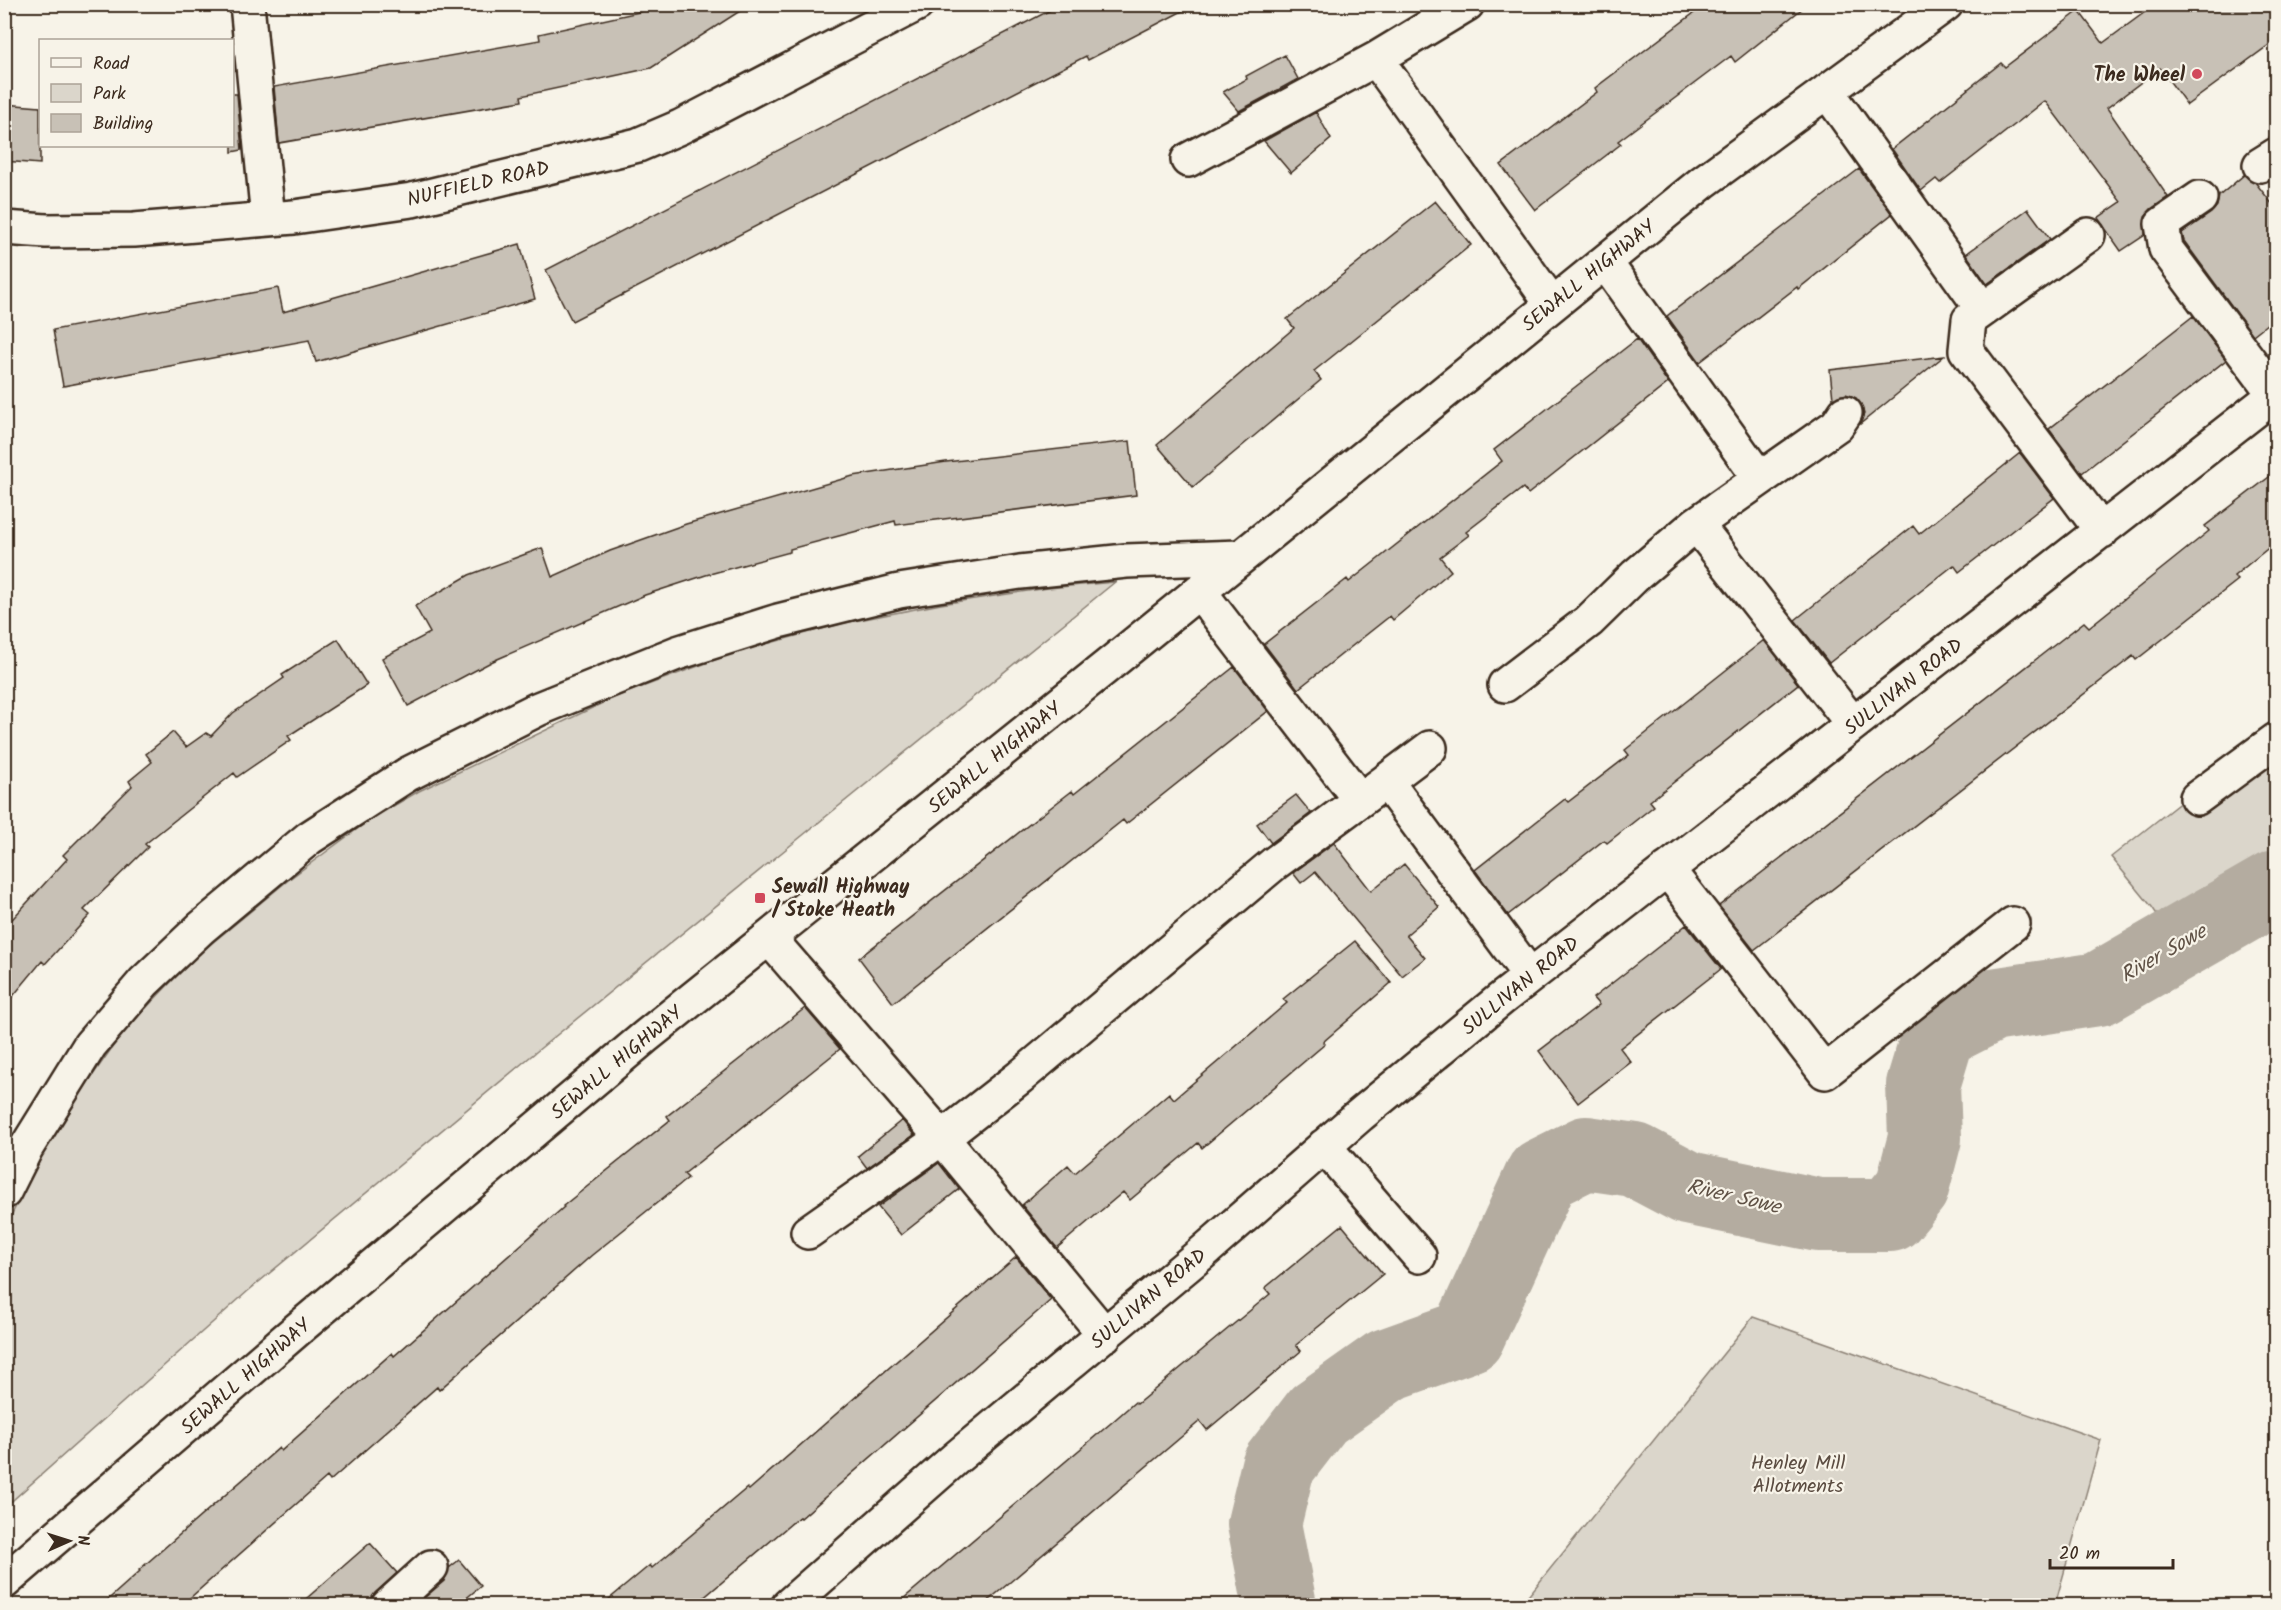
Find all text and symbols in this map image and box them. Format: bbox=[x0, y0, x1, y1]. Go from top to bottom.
legend bbox=[39, 39, 234, 147]
text: Road bbox=[93, 50, 130, 79]
place label: The Wheel bbox=[2094, 60, 2186, 92]
marker: The Wheel bbox=[2190, 67, 2204, 81]
text: Park bbox=[93, 80, 126, 109]
text: Building bbox=[93, 110, 153, 139]
street label: NUFFIELD ROAD bbox=[404, 153, 553, 217]
street label: SEWALL HIGHWAY bbox=[1515, 211, 1664, 341]
street label: SULLIVAN ROAD bbox=[1838, 631, 1971, 745]
street label: SEWALL HIGHWAY bbox=[921, 693, 1070, 823]
place label: Sewall Highway / Stoke Heath bbox=[771, 872, 910, 927]
marker: Sewall Highway / Stoke Heath bbox=[753, 891, 767, 905]
water label: River Sowe bbox=[2114, 915, 2215, 992]
street label: SULLIVAN ROAD bbox=[1455, 929, 1587, 1044]
street label: SEWALL HIGHWAY bbox=[544, 997, 692, 1129]
water label: River Sowe bbox=[1684, 1171, 1786, 1225]
street label: SULLIVAN ROAD bbox=[1084, 1241, 1215, 1358]
street label: SEWALL HIGHWAY bbox=[174, 1310, 320, 1444]
park label: Henley Mill Allotments bbox=[1751, 1448, 1845, 1503]
north arrow bbox=[39, 1511, 99, 1571]
scale bar bbox=[2050, 1532, 2173, 1570]
text: N bbox=[70, 1535, 95, 1546]
text: 20 m bbox=[2059, 1540, 2100, 1569]

